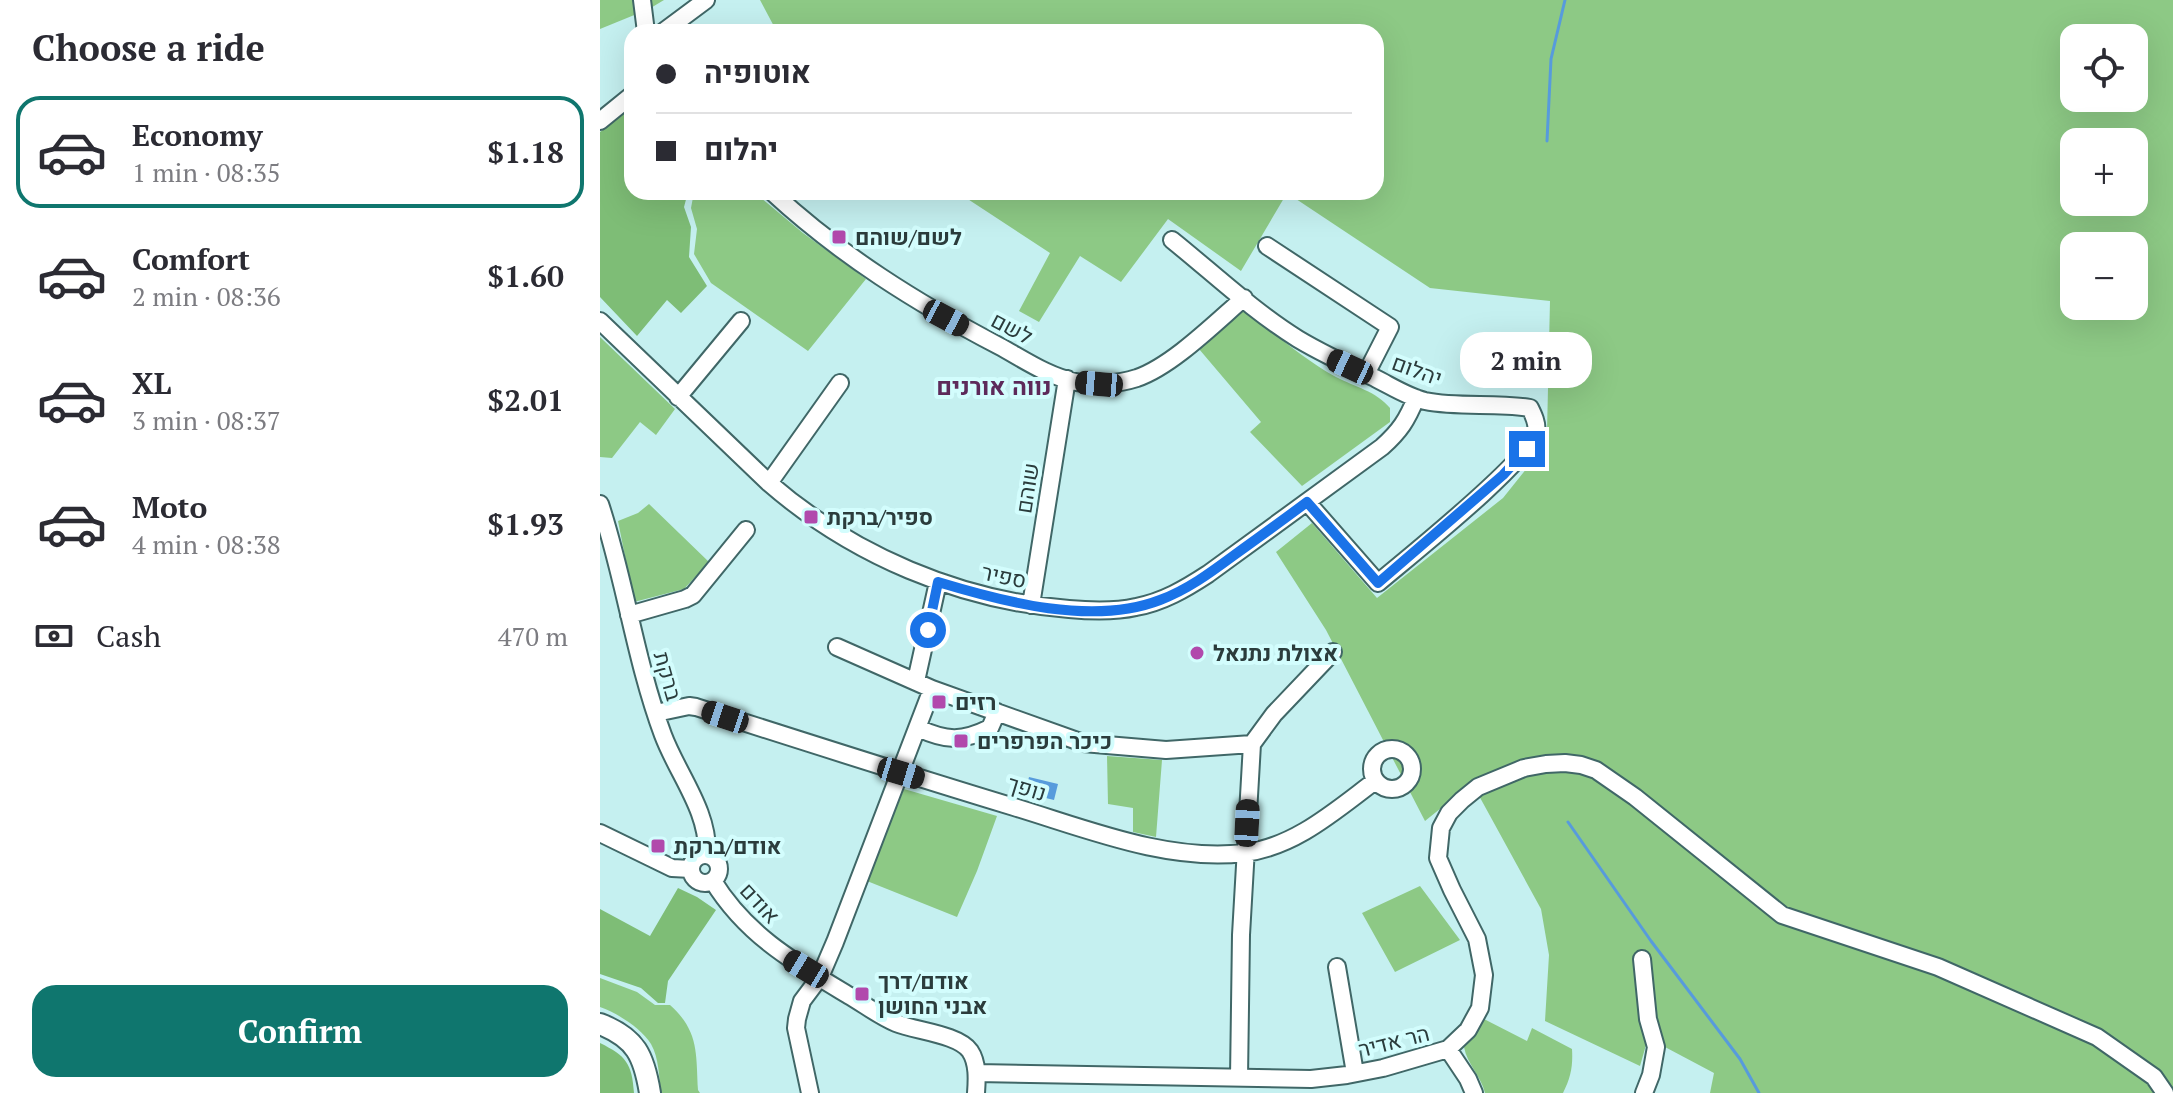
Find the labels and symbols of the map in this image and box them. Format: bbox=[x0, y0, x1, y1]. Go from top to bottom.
place label: לשם/שוהם bbox=[855, 222, 962, 251]
marker: לשם/שוהם bbox=[830, 228, 848, 246]
car bbox=[919, 296, 973, 340]
street label: לשם bbox=[987, 305, 1038, 350]
callout: 2 min bbox=[1461, 333, 1593, 389]
car bbox=[1323, 346, 1377, 388]
street label: יהלום bbox=[1388, 347, 1446, 392]
district label: נווה אורנים bbox=[936, 370, 1052, 402]
car bbox=[1074, 370, 1124, 398]
route end bbox=[1509, 431, 1545, 467]
street label: שוהם bbox=[1008, 461, 1045, 515]
place label: ספיר/ברקת bbox=[827, 502, 933, 531]
marker: ספיר/ברקת bbox=[802, 508, 820, 526]
street label: ספיר bbox=[979, 557, 1029, 594]
route start bbox=[910, 612, 946, 648]
place label: אצולת נתנאל bbox=[1213, 638, 1338, 667]
marker: אצולת נתנאל bbox=[1188, 644, 1206, 662]
street label: ברקת bbox=[648, 648, 689, 704]
place label: רזים bbox=[955, 687, 996, 716]
marker: רזים bbox=[930, 693, 948, 711]
car bbox=[698, 698, 752, 736]
place label: כיכר הפרפרים bbox=[977, 726, 1112, 755]
marker: כיכר הפרפרים bbox=[952, 732, 970, 750]
car bbox=[875, 755, 927, 791]
street label: נופך bbox=[1004, 768, 1050, 807]
car bbox=[1234, 798, 1260, 848]
place label: אודם/ברקת bbox=[674, 831, 781, 860]
marker: אודם/ברקת bbox=[649, 837, 667, 855]
street label: אודם bbox=[734, 876, 787, 929]
car bbox=[779, 946, 833, 992]
place label: אודם/דרך אבני החושן bbox=[878, 966, 987, 1020]
marker: אודם/דרך אבני החושן bbox=[853, 985, 871, 1003]
street label: הר אדיר bbox=[1355, 1018, 1432, 1063]

